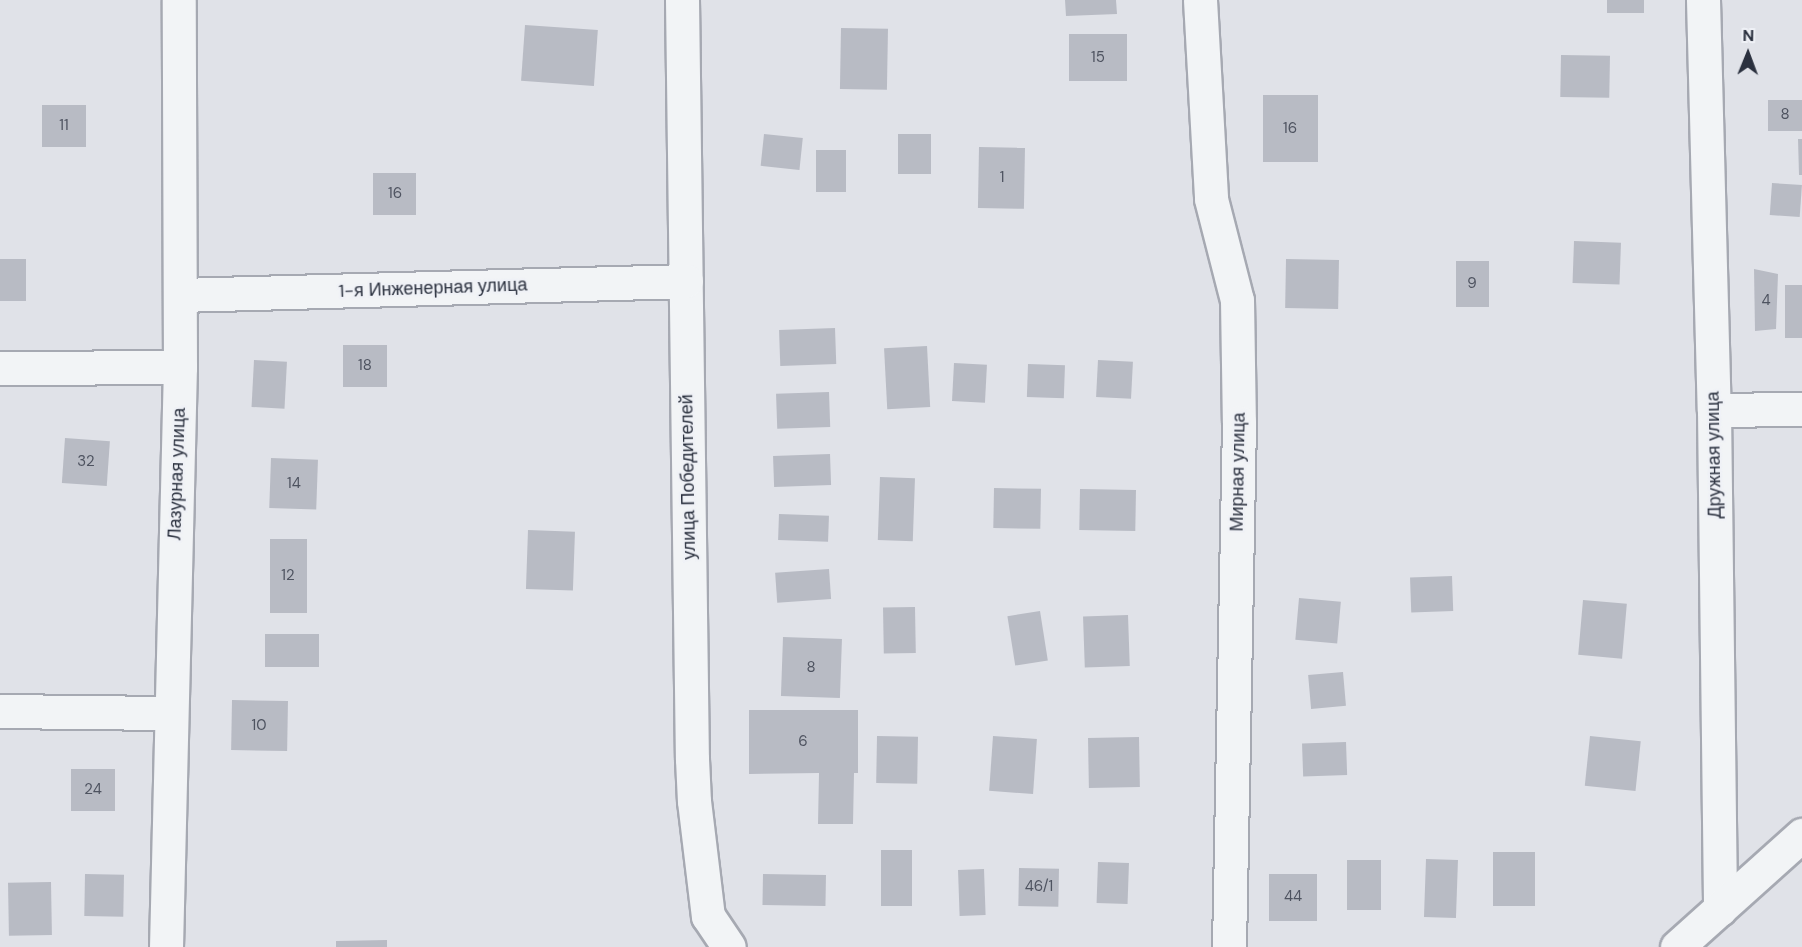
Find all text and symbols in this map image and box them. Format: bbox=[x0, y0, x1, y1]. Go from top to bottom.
north arrow bbox=[1718, 24, 1778, 84]
text: N bbox=[1742, 25, 1754, 46]
house number: 15 bbox=[1091, 49, 1105, 67]
house number: 8 bbox=[1780, 106, 1790, 124]
house number: 11 bbox=[59, 117, 69, 135]
house number: 16 bbox=[1283, 120, 1297, 138]
house number: 1 bbox=[1000, 169, 1004, 187]
house number: 16 bbox=[388, 185, 402, 203]
street label: 1-я Инженерная улица bbox=[338, 274, 528, 302]
house number: 9 bbox=[1467, 275, 1477, 293]
house number: 4 bbox=[1761, 292, 1771, 310]
house number: 18 bbox=[358, 357, 372, 375]
street label: Дружная улица bbox=[1702, 391, 1726, 519]
street label: улица Победителей bbox=[676, 394, 700, 560]
street label: Лазурная улица bbox=[164, 407, 190, 541]
street label: Мирная улица bbox=[1226, 412, 1250, 532]
house number: 32 bbox=[77, 453, 95, 471]
house number: 14 bbox=[287, 475, 301, 493]
house number: 12 bbox=[281, 567, 295, 585]
house number: 8 bbox=[806, 659, 816, 677]
house number: 10 bbox=[252, 717, 266, 735]
house number: 6 bbox=[798, 733, 808, 751]
house number: 24 bbox=[84, 781, 102, 799]
house number: 46/1 bbox=[1025, 878, 1053, 896]
house number: 44 bbox=[1284, 888, 1302, 906]

